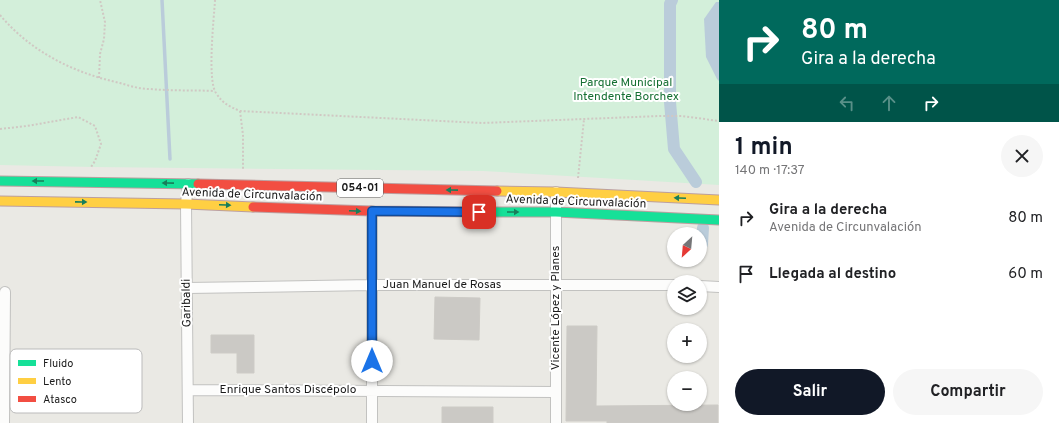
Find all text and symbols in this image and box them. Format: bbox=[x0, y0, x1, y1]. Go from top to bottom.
text: 80 m bbox=[801, 13, 868, 49]
icon: right bbox=[735, 16, 787, 68]
text: Gira a la derecha bbox=[801, 48, 936, 71]
park label: Parque Municipal Intendente Borchex bbox=[573, 75, 679, 105]
icon: left bbox=[836, 92, 858, 114]
icon: ahead bbox=[878, 92, 900, 114]
icon: right bbox=[920, 92, 942, 114]
text: 1 min bbox=[735, 133, 793, 163]
button: close bbox=[1001, 135, 1043, 177]
text: 140 m · 17:37 bbox=[735, 163, 805, 179]
one-way arrow bbox=[31, 178, 44, 184]
road number: 054-01 bbox=[337, 179, 383, 197]
one-way arrow bbox=[161, 180, 174, 186]
street label: Avenida de Circunvalación bbox=[181, 185, 323, 205]
one-way arrow bbox=[445, 187, 458, 193]
street label: Avenida de Circunvalación bbox=[505, 192, 647, 212]
pin bbox=[462, 195, 496, 229]
one-way arrow bbox=[674, 195, 686, 202]
one-way arrow bbox=[75, 199, 88, 205]
icon: arrive bbox=[468, 201, 490, 223]
text: Gira a la derecha bbox=[769, 201, 887, 220]
one-way arrow bbox=[219, 202, 231, 209]
one-way arrow bbox=[349, 207, 361, 214]
icon: right bbox=[735, 207, 757, 229]
one-way arrow bbox=[507, 209, 520, 215]
text: 80 m bbox=[1008, 209, 1043, 228]
text: Avenida de Circunvalación bbox=[769, 220, 922, 236]
north arrow bbox=[667, 227, 707, 267]
map controls bbox=[667, 227, 707, 411]
street label: Vicente López y Planes bbox=[548, 246, 564, 370]
icon: arrive bbox=[735, 263, 757, 285]
text: Llegada al destino bbox=[769, 265, 896, 284]
text: 60 m bbox=[1008, 265, 1043, 284]
button: layers bbox=[667, 275, 707, 315]
street label: Juan Manuel de Rosas bbox=[383, 277, 501, 293]
street label: Garibaldi bbox=[179, 279, 195, 327]
button: + bbox=[667, 323, 707, 363]
position arrow bbox=[351, 340, 393, 382]
legend bbox=[10, 349, 142, 413]
text: Fluido bbox=[43, 357, 73, 371]
button: Salir bbox=[735, 369, 885, 415]
button: Compartir bbox=[893, 369, 1043, 415]
button: − bbox=[667, 371, 707, 411]
text: Lento bbox=[43, 375, 71, 389]
street label: Enrique Santos Discépolo bbox=[220, 382, 357, 398]
text: Atasco bbox=[43, 393, 77, 407]

